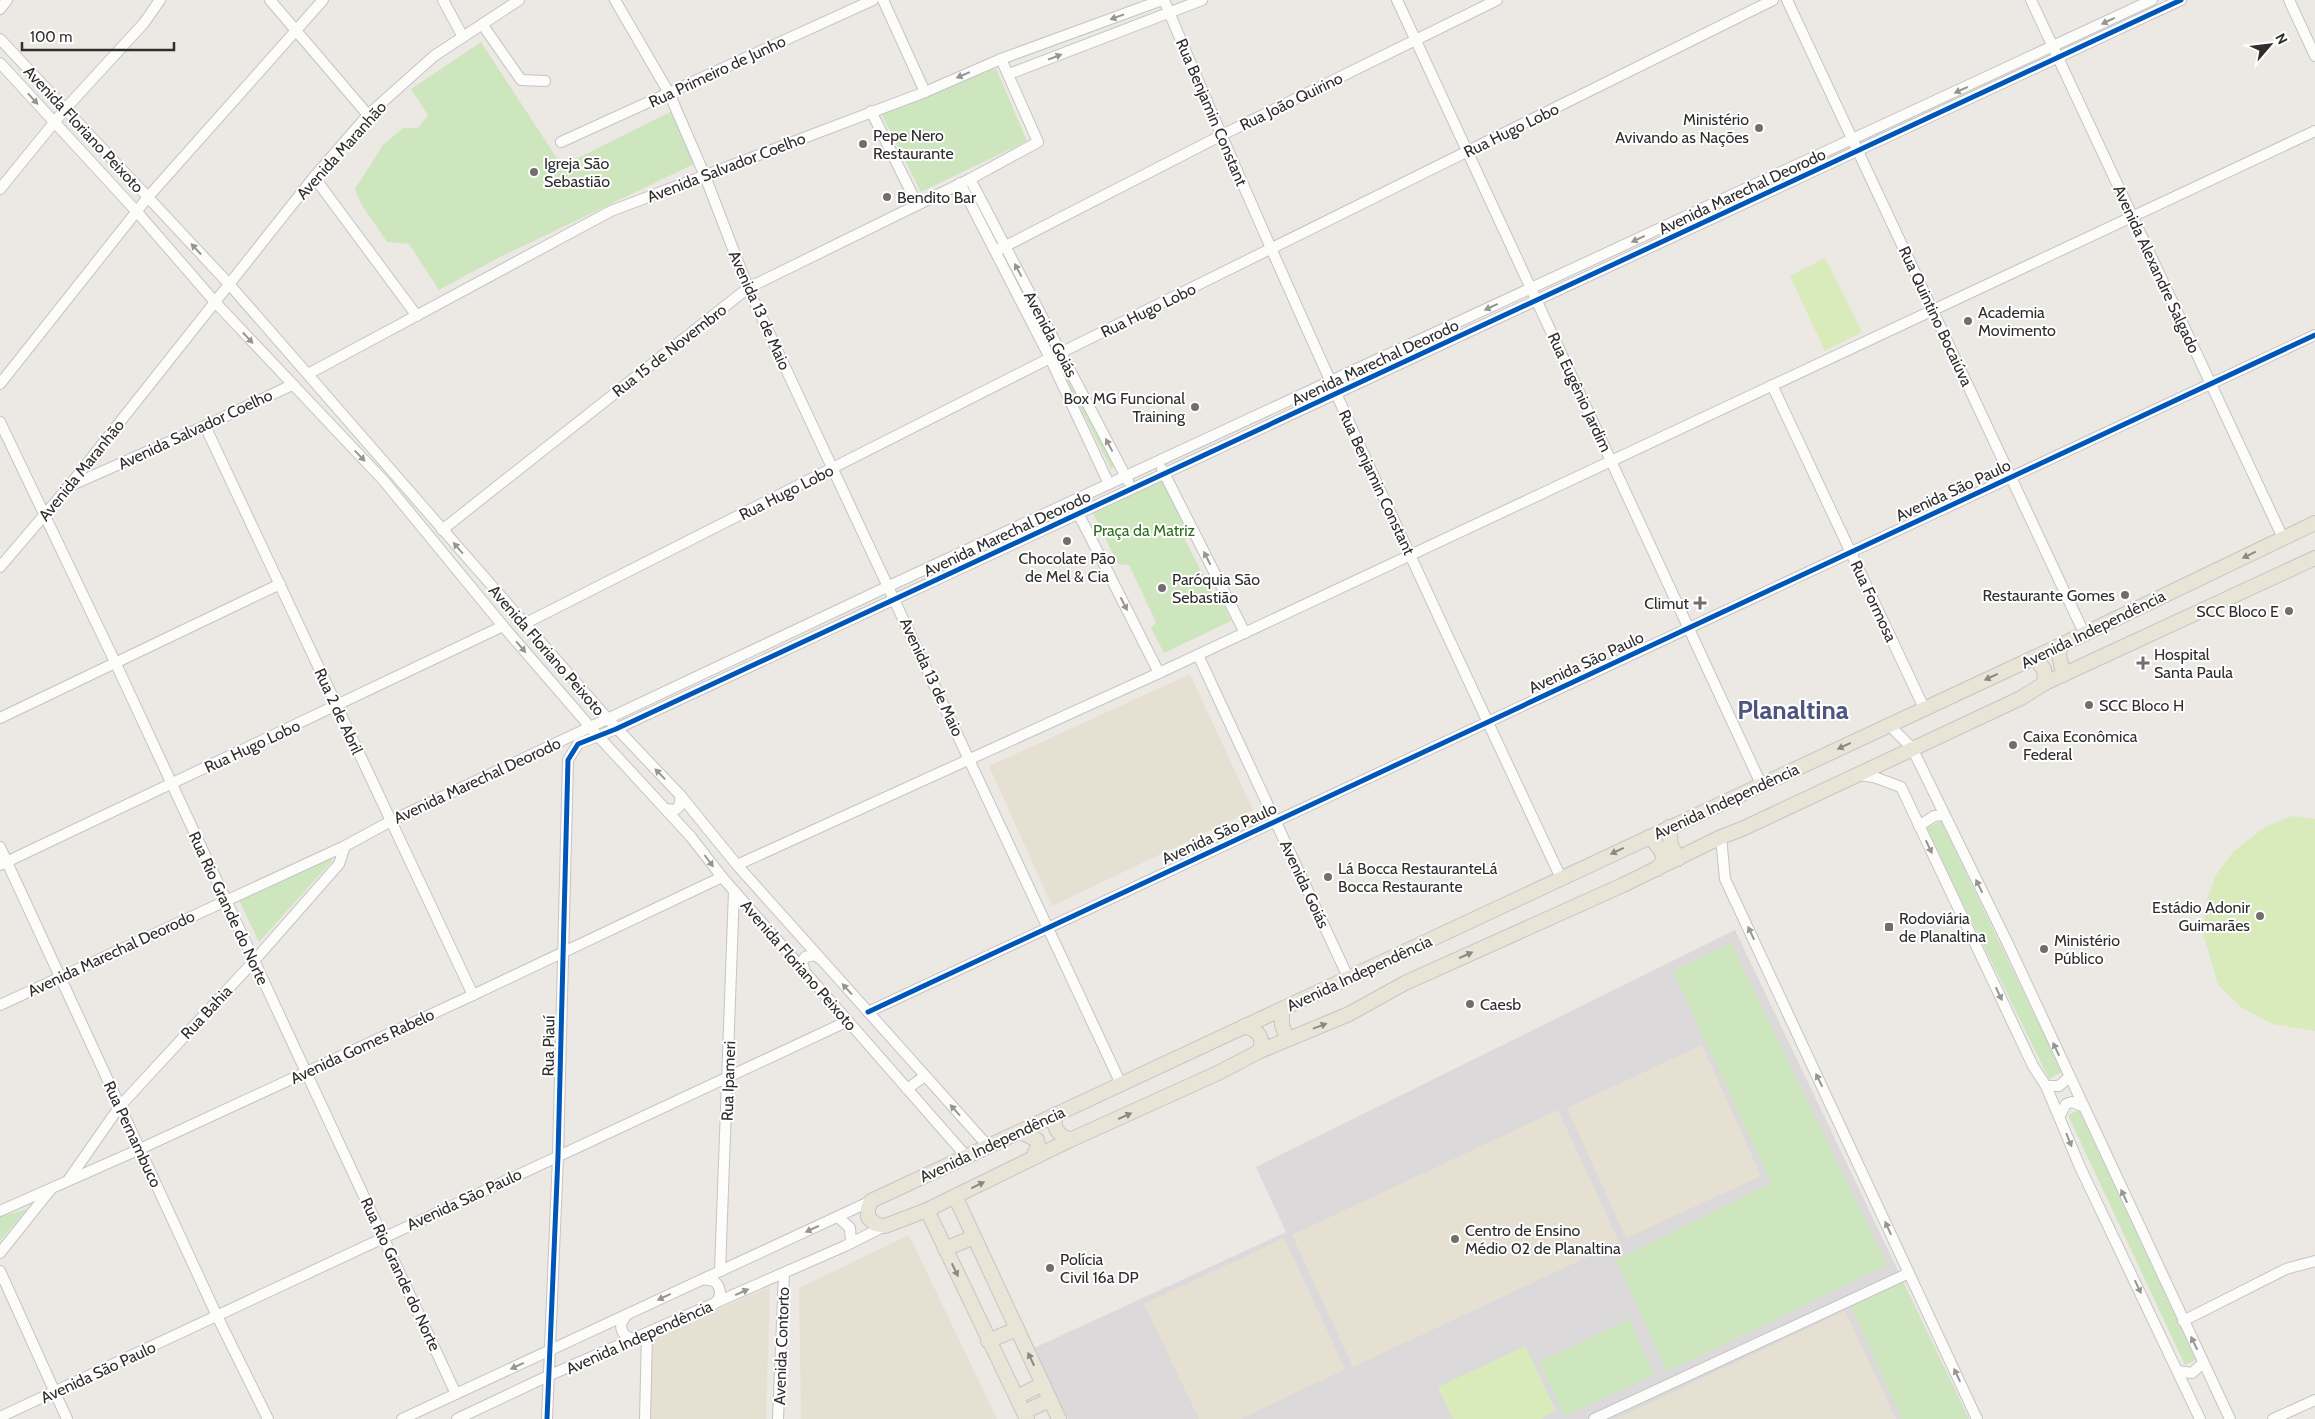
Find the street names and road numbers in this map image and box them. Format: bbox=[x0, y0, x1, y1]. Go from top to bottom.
street label: Rua Primeiro de Junho bbox=[646, 31, 789, 112]
street label: Rua Benjamin Constant bbox=[1172, 36, 1251, 189]
street label: Avenida Floriano Peixoto bbox=[20, 62, 148, 197]
street label: Rua João Quirino bbox=[1237, 68, 1346, 135]
street label: Avenida Maranhão bbox=[292, 97, 390, 203]
street label: Rua Hugo Lobo bbox=[1461, 99, 1562, 162]
street label: Avenida Salvador Coelho bbox=[644, 128, 808, 206]
street label: Avenida Marechal Deorodo bbox=[1656, 144, 1829, 239]
street label: Avenida Alexandre Salgado bbox=[2109, 182, 2204, 356]
street label: Rua Quintino Bocaiúva bbox=[1895, 243, 1977, 390]
street label: Avenida 13 de Maio bbox=[725, 248, 794, 373]
street label: Rua Hugo Lobo bbox=[1098, 279, 1199, 342]
street label: Avenida Goiás bbox=[1020, 288, 1081, 381]
street label: Rua 15 de Novembro bbox=[609, 300, 730, 401]
street label: Avenida Marechal Deorodo bbox=[1289, 315, 1462, 410]
street label: Rua Eugênio Jardim bbox=[1544, 329, 1616, 455]
street label: Avenida Salvador Coelho bbox=[115, 385, 276, 474]
street label: Rua Benjamin Constant bbox=[1335, 407, 1419, 558]
street label: Avenida Maranhão bbox=[35, 416, 128, 525]
street label: Avenida São Paulo bbox=[1893, 455, 2014, 525]
street label: Rua Hugo Lobo bbox=[736, 460, 837, 524]
street label: Avenida Marechal Deorodo bbox=[921, 486, 1094, 581]
street label: Rua Formosa bbox=[1846, 557, 1901, 645]
street label: Avenida Floriano Peixoto bbox=[485, 581, 609, 720]
street label: Avenida Independência bbox=[2018, 586, 2169, 673]
street label: Avenida 13 de Maio bbox=[896, 615, 967, 740]
street label: Avenida São Paulo bbox=[1526, 627, 1647, 697]
street label: Rua 2 de Abril bbox=[310, 665, 367, 757]
street label: Rua Hugo Lobo bbox=[201, 716, 303, 777]
street label: Avenida Marechal Deorodo bbox=[391, 733, 564, 828]
street label: Avenida Independência bbox=[1651, 759, 1802, 843]
street label: Avenida São Paulo bbox=[1159, 798, 1280, 868]
street label: Rua Rio Grande do Norte bbox=[185, 828, 272, 988]
street label: Avenida Goiás bbox=[1276, 837, 1333, 932]
street label: Avenida Floriano Peixoto bbox=[737, 896, 861, 1035]
street label: Avenida Marechal Deorodo bbox=[25, 906, 198, 1001]
street label: Avenida Independência bbox=[1284, 931, 1435, 1015]
street label: Rua Bahia bbox=[177, 981, 236, 1043]
street label: Avenida Gomes Rabelo bbox=[287, 1005, 437, 1088]
street label: Rua Piauí bbox=[538, 1015, 559, 1077]
street label: Rua Ipameri bbox=[718, 1041, 739, 1121]
street label: Rua Pernambuco bbox=[100, 1078, 166, 1191]
street label: Avenida Independência bbox=[917, 1102, 1068, 1186]
street label: Avenida São Paulo bbox=[404, 1164, 525, 1234]
street label: Rua Rio Grande do Norte bbox=[357, 1194, 444, 1354]
street label: Avenida Contorto bbox=[770, 1286, 793, 1405]
street label: Avenida Independência bbox=[563, 1297, 716, 1378]
street label: Avenida São Paulo bbox=[38, 1337, 159, 1407]

